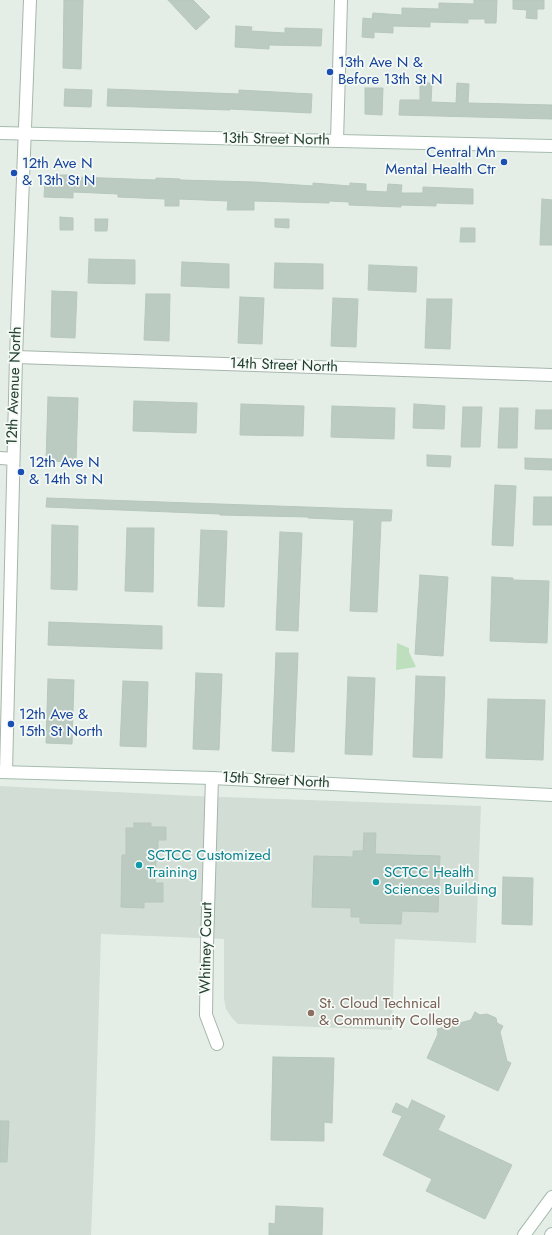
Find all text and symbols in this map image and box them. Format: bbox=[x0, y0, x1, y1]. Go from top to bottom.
place label: 13th Ave N & Before 13th St N bbox=[338, 54, 443, 89]
marker: 13th Ave N & Before 13th St N bbox=[325, 67, 335, 77]
street label: 13th Street North bbox=[222, 130, 330, 150]
place label: Central Mn Mental Health Ctr bbox=[385, 144, 496, 179]
place label: 12th Ave N & 13th St N bbox=[22, 155, 95, 190]
marker: Central Mn Mental Health Ctr bbox=[499, 157, 509, 167]
marker: 12th Ave N & 13th St N bbox=[9, 168, 19, 178]
street label: 12th Avenue North bbox=[4, 326, 26, 446]
street label: 14th Street North bbox=[230, 355, 338, 377]
place label: 12th Ave N & 14th St N bbox=[29, 454, 103, 489]
marker: 12th Ave N & 14th St N bbox=[16, 467, 26, 477]
place label: 12th Ave & 15th St North bbox=[19, 706, 103, 741]
marker: 12th Ave & 15th St North bbox=[6, 719, 16, 729]
street label: 15th Street North bbox=[222, 769, 330, 793]
place label: SCTCC Customized Training bbox=[147, 847, 271, 882]
marker: SCTCC Customized Training bbox=[134, 860, 144, 870]
place label: SCTCC Health Sciences Building bbox=[384, 864, 497, 899]
marker: SCTCC Health Sciences Building bbox=[371, 877, 381, 887]
street label: Whitney Court bbox=[197, 902, 217, 994]
place label: St. Cloud Technical & Community College bbox=[319, 995, 459, 1030]
marker: St. Cloud Technical & Community College bbox=[306, 1008, 316, 1018]

